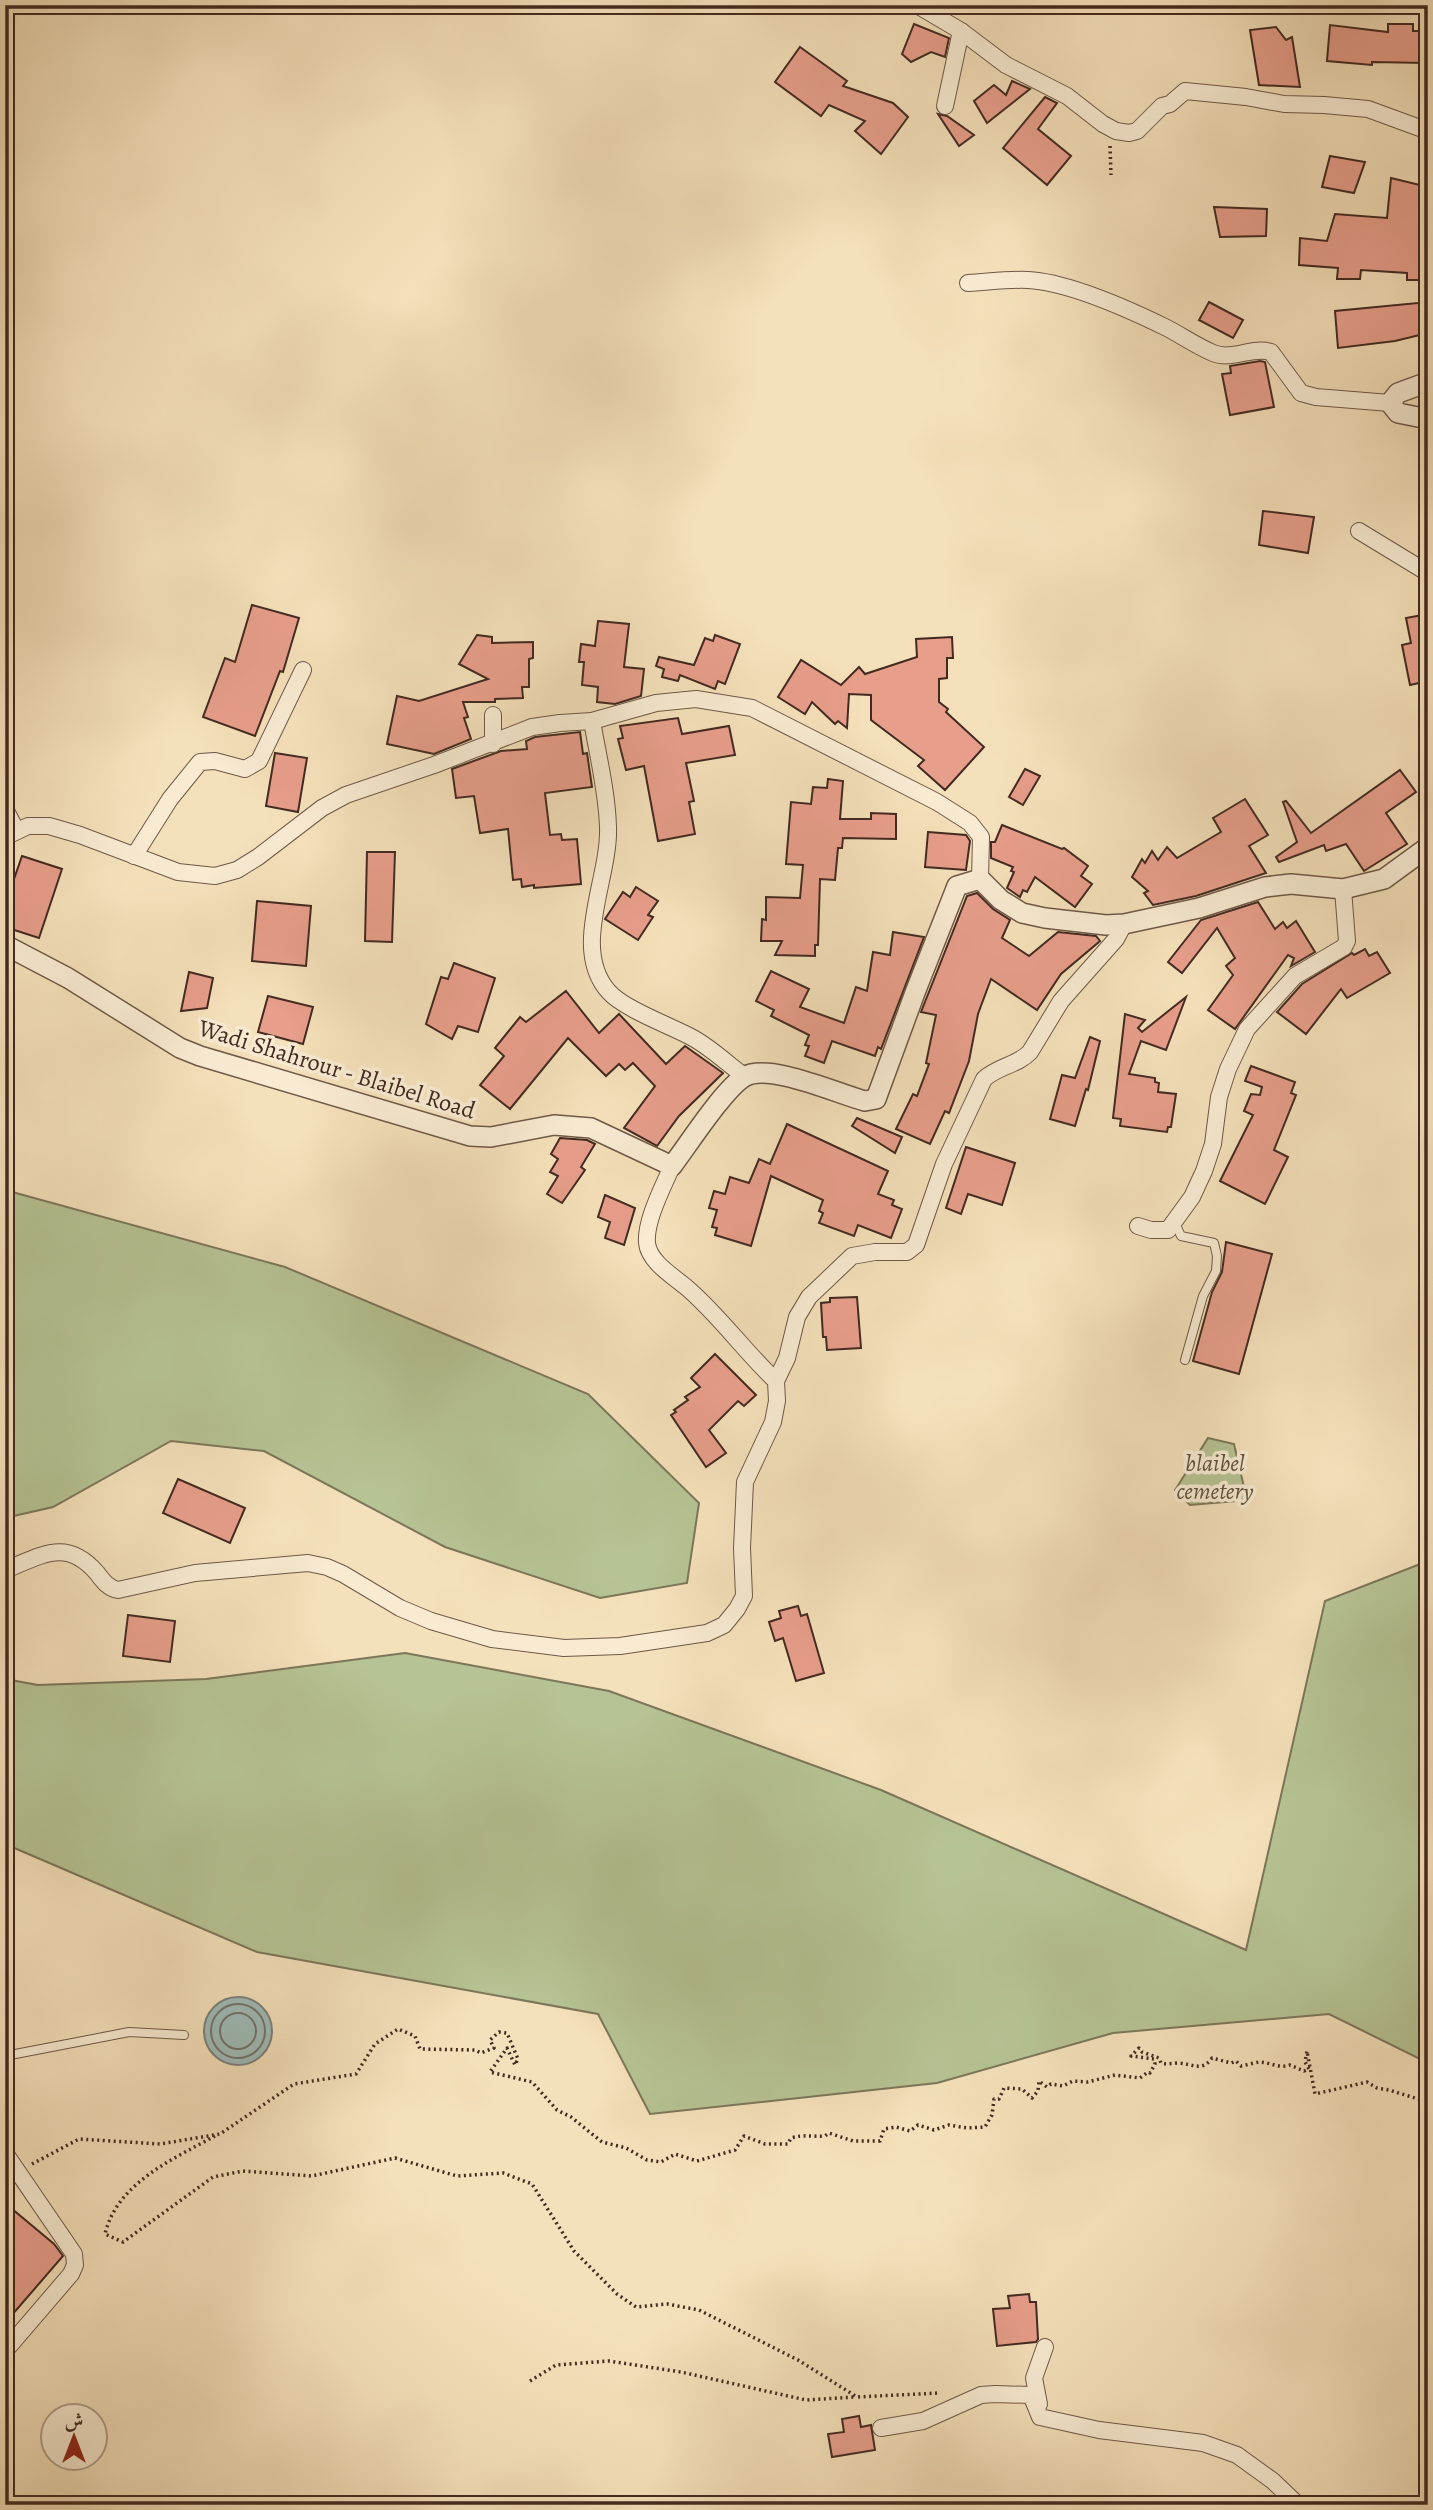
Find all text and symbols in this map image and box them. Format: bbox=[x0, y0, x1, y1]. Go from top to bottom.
street label: Wadi Shahrour - Blaibel Road bbox=[194, 1011, 479, 1126]
park label: blaibel cemetery bbox=[1176, 1447, 1254, 1507]
north arrow bbox=[38, 2402, 108, 2472]
text: ش bbox=[65, 2408, 83, 2434]

